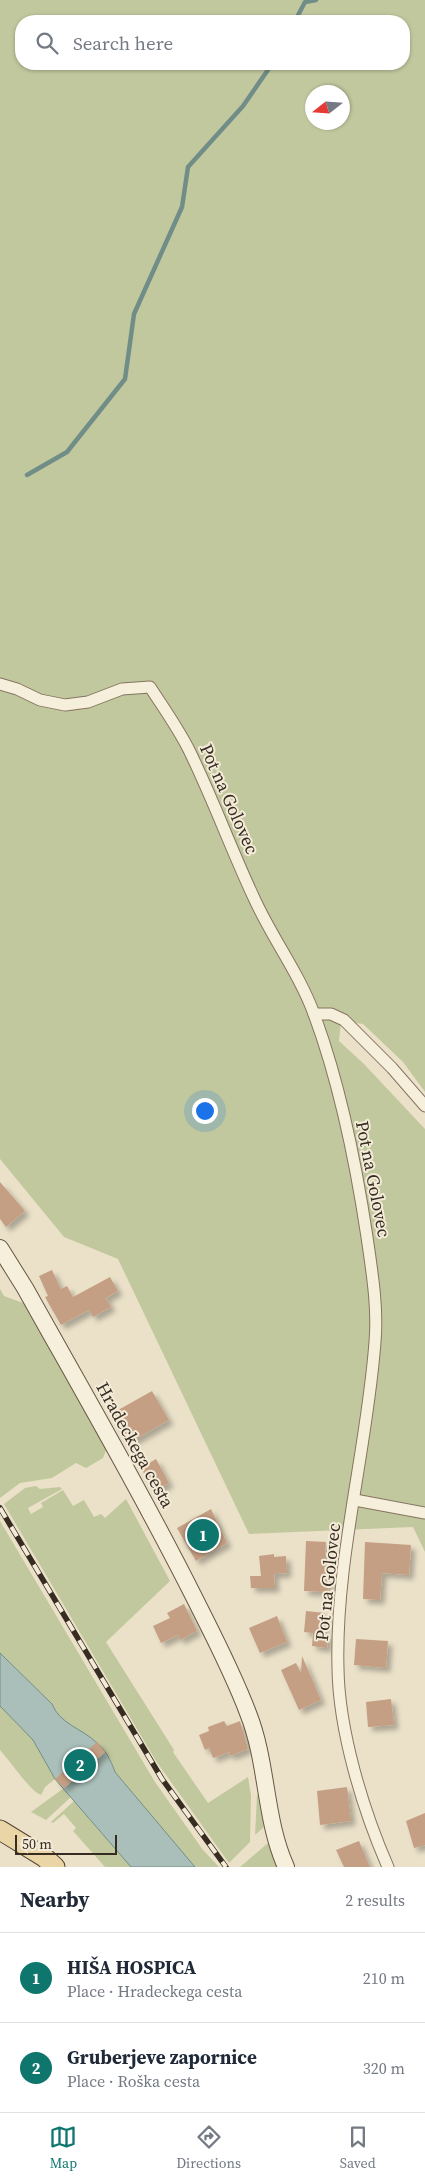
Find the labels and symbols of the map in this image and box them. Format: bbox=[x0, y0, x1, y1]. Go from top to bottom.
north arrow bbox=[305, 85, 350, 130]
street label: Pot na Golovec bbox=[194, 740, 265, 858]
your location bbox=[192, 1098, 218, 1124]
street label: Pot na Golovec bbox=[350, 1119, 397, 1239]
street label: Hradeckega cesta bbox=[90, 1377, 181, 1513]
pin: 1 bbox=[187, 1516, 219, 1554]
street label: Pot na Golovec bbox=[309, 1522, 346, 1642]
pin: 2 bbox=[64, 1746, 96, 1784]
scale bar bbox=[15, 1832, 118, 1855]

